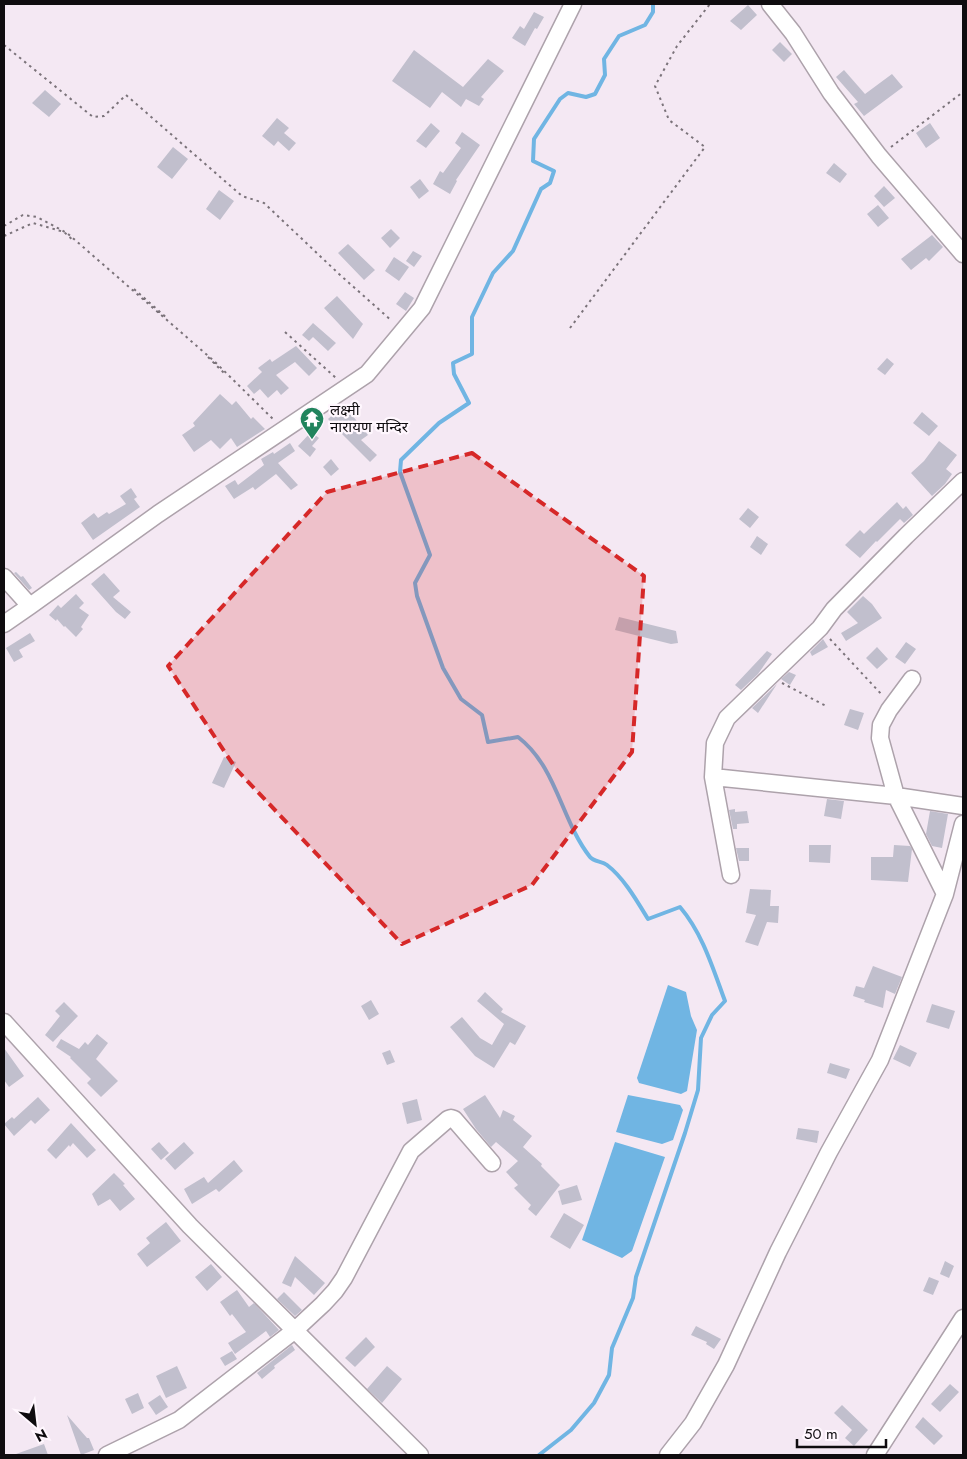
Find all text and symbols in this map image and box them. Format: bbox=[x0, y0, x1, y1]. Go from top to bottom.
place label: लक्ष्मी नारायण मन्दिर bbox=[330, 399, 409, 438]
temple icon: लक्ष्मी नारायण मन्दिर bbox=[299, 406, 325, 440]
north arrow bbox=[10, 1399, 60, 1449]
scale bar bbox=[797, 1416, 886, 1448]
text: 50 m bbox=[804, 1423, 838, 1445]
text: N bbox=[31, 1424, 51, 1447]

